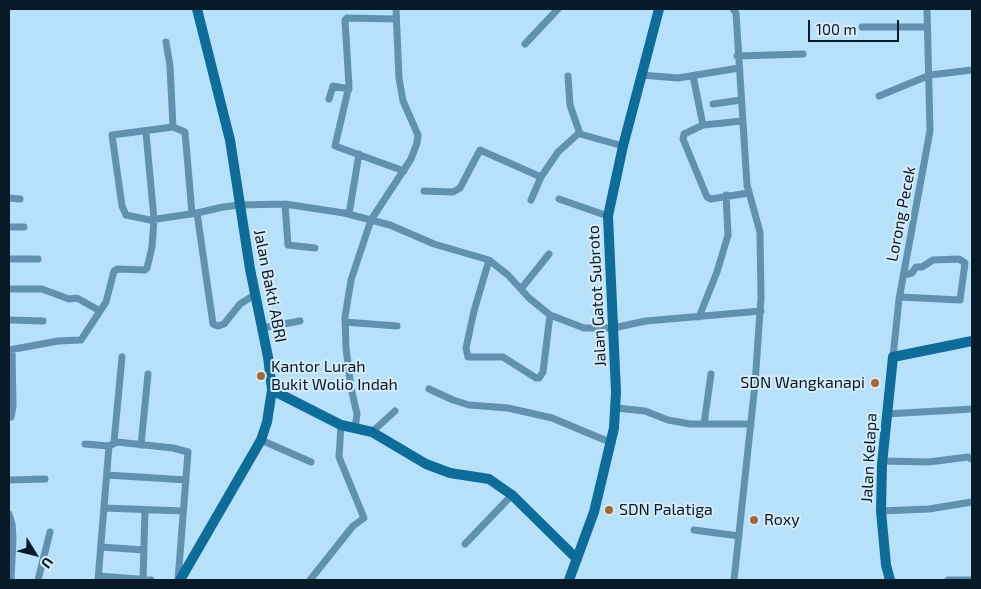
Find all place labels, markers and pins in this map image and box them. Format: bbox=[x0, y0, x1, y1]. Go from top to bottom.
place label: Kantor Lurah Bukit Wolio Indah bbox=[271, 357, 398, 395]
marker: Kantor Lurah Bukit Wolio Indah bbox=[255, 370, 267, 382]
place label: SDN Wangkanapi bbox=[740, 373, 865, 393]
marker: SDN Wangkanapi bbox=[869, 377, 881, 389]
place label: SDN Palatiga bbox=[619, 500, 713, 520]
marker: SDN Palatiga bbox=[603, 504, 615, 516]
place label: Roxy bbox=[764, 510, 800, 530]
marker: Roxy bbox=[748, 514, 760, 526]

